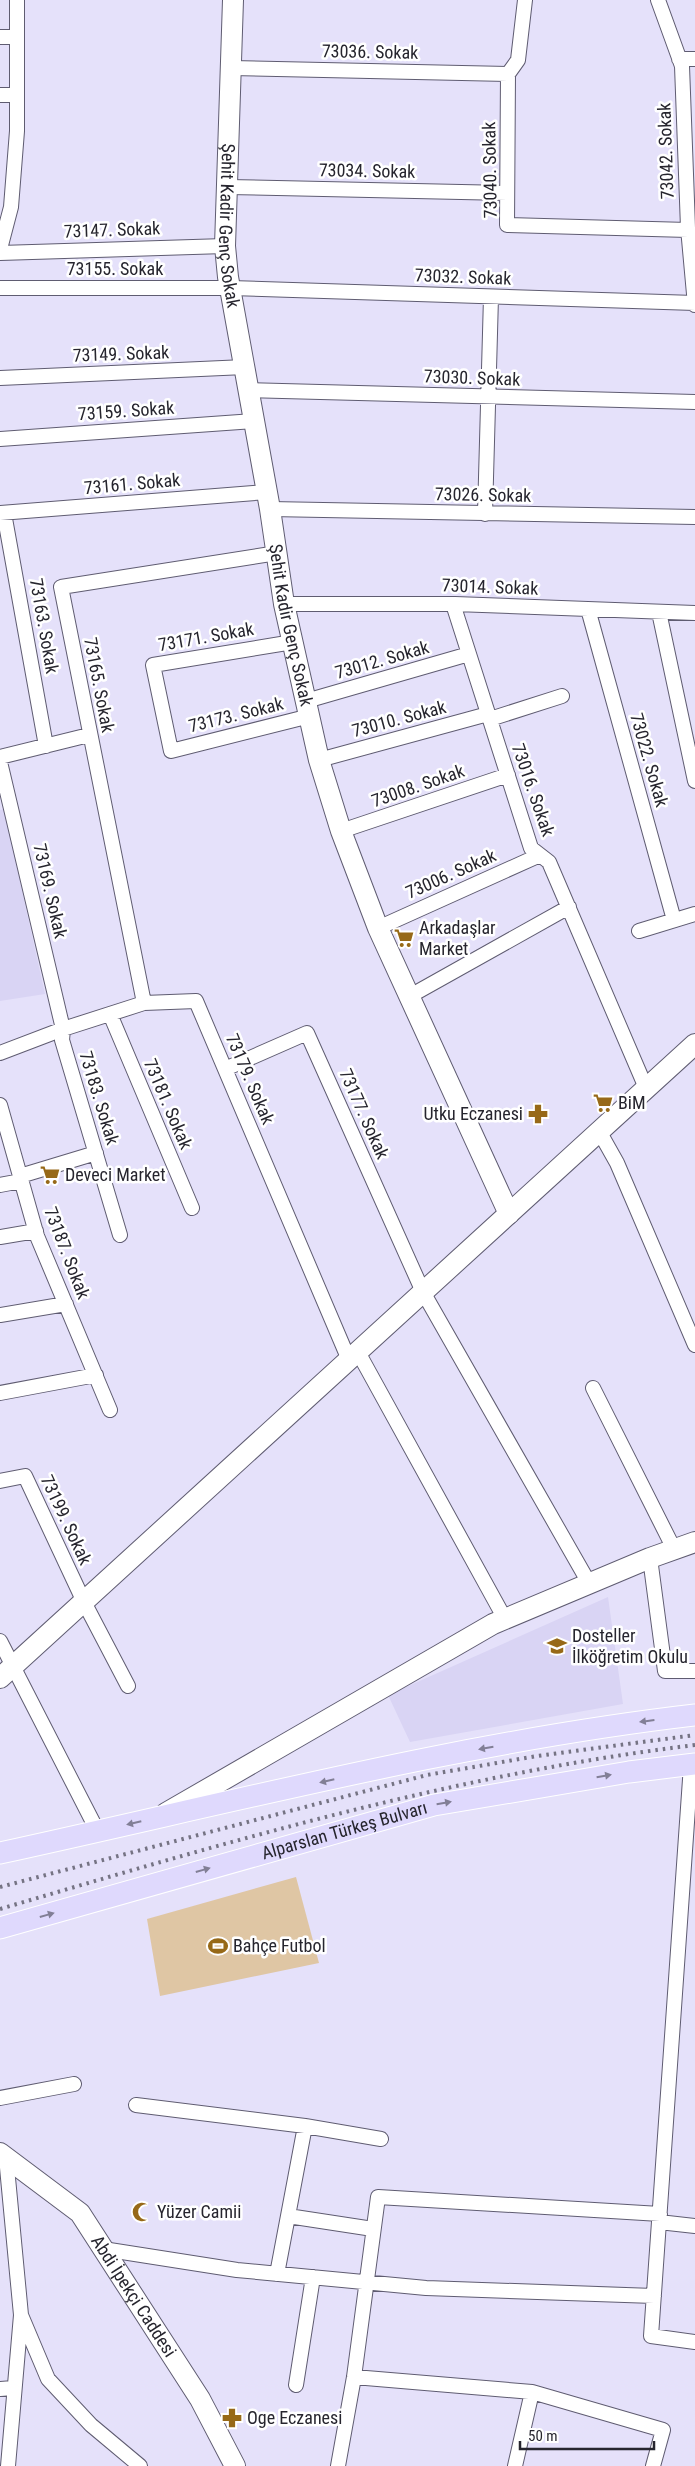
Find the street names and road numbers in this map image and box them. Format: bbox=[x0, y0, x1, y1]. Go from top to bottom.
street label: 73036. Sokak bbox=[322, 40, 418, 63]
street label: 73042. Sokak bbox=[653, 102, 678, 200]
street label: 73040. Sokak bbox=[478, 122, 501, 218]
street label: Şehit Kadir Genç Sokak bbox=[215, 143, 244, 309]
street label: 73034. Sokak bbox=[319, 159, 415, 182]
street label: 73147. Sokak bbox=[63, 217, 161, 242]
street label: 73155. Sokak bbox=[67, 258, 163, 279]
street label: 73032. Sokak bbox=[414, 264, 512, 289]
street label: 73149. Sokak bbox=[72, 341, 170, 366]
street label: 73030. Sokak bbox=[423, 365, 521, 390]
street label: 73159. Sokak bbox=[77, 397, 175, 424]
street label: 73161. Sokak bbox=[83, 469, 181, 498]
street label: 73026. Sokak bbox=[435, 483, 531, 506]
street label: Şehit Kadir Genç Sokak bbox=[265, 543, 318, 708]
street label: 73014. Sokak bbox=[441, 574, 539, 599]
street label: 73163. Sokak bbox=[26, 577, 63, 675]
street label: 73171. Sokak bbox=[157, 618, 255, 655]
street label: 73165. Sokak bbox=[80, 636, 119, 734]
street label: 73012. Sokak bbox=[333, 636, 431, 683]
street label: 73173. Sokak bbox=[187, 693, 285, 736]
street label: 73010. Sokak bbox=[350, 696, 448, 741]
street label: 73022. Sokak bbox=[626, 711, 673, 809]
street label: 73016. Sokak bbox=[508, 741, 559, 839]
street label: 73008. Sokak bbox=[369, 760, 467, 811]
street label: 73169. Sokak bbox=[29, 841, 72, 940]
street label: 73006. Sokak bbox=[402, 844, 499, 903]
street label: 73179. Sokak bbox=[222, 1030, 279, 1127]
street label: 73183. Sokak bbox=[75, 1049, 124, 1147]
street label: 73181. Sokak bbox=[140, 1055, 197, 1152]
street label: 73177. Sokak bbox=[335, 1065, 394, 1162]
street label: 73187. Sokak bbox=[40, 1204, 95, 1302]
street label: 73199. Sokak bbox=[37, 1472, 96, 1568]
street label: Alparslan Türkeş Bulvarı bbox=[259, 1796, 429, 1863]
street label: Abdi İpekçi Caddesi bbox=[87, 2231, 181, 2361]

